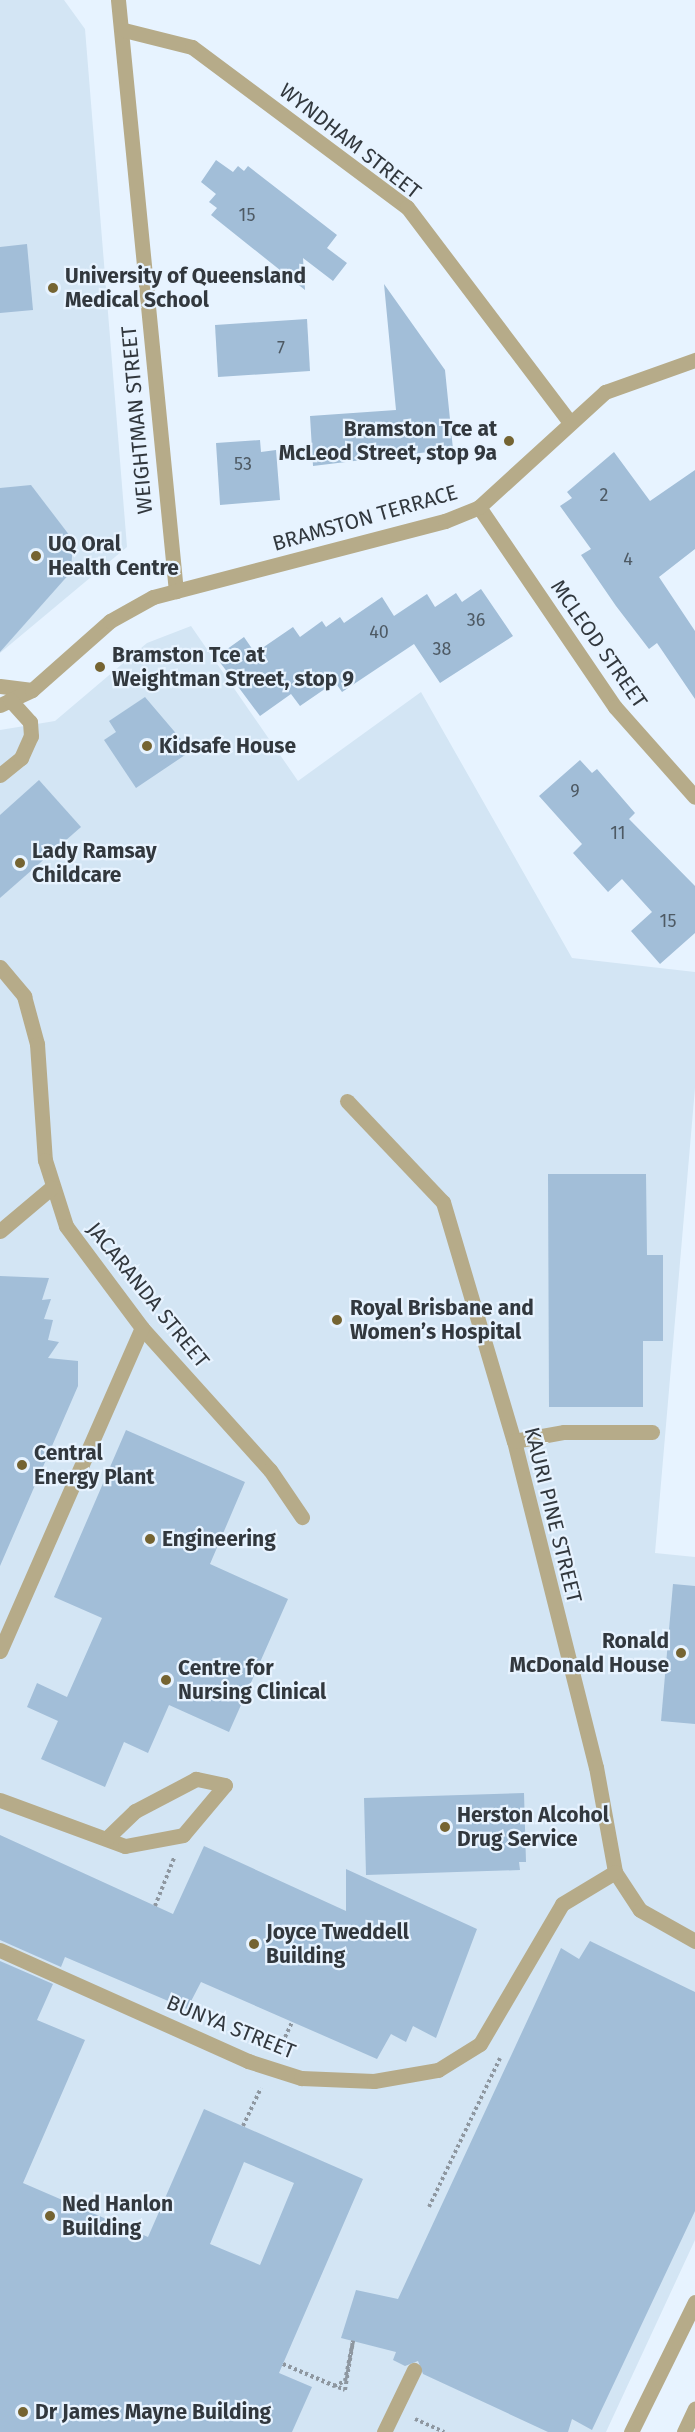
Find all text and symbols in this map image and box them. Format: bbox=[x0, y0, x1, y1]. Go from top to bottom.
street label: WYNDHAM STREET bbox=[274, 78, 426, 204]
house number: 15 bbox=[239, 204, 255, 226]
place label: University of Queensland Medical School bbox=[65, 263, 306, 313]
marker: University of Queensland Medical School bbox=[46, 281, 60, 295]
street label: WEIGHTMAN STREET bbox=[116, 325, 158, 515]
house number: 7 bbox=[277, 337, 285, 359]
place label: Bramston Tce at McLeod Street, stop 9a bbox=[279, 416, 497, 466]
marker: Bramston Tce at McLeod Street, stop 9a bbox=[502, 434, 516, 448]
house number: 53 bbox=[234, 453, 252, 475]
street label: BRAMSTON TERRACE bbox=[270, 480, 460, 556]
house number: 2 bbox=[600, 484, 608, 506]
place label: UQ Oral Health Centre bbox=[48, 531, 179, 581]
house number: 4 bbox=[623, 548, 633, 570]
marker: UQ Oral Health Centre bbox=[29, 549, 43, 563]
street label: MCLEOD STREET bbox=[545, 575, 653, 713]
house number: 36 bbox=[467, 609, 485, 631]
house number: 40 bbox=[369, 621, 389, 643]
house number: 38 bbox=[433, 638, 451, 660]
place label: Bramston Tce at Weightman Street, stop 9 bbox=[112, 642, 354, 692]
marker: Bramston Tce at Weightman Street, stop 9 bbox=[93, 660, 107, 674]
place label: Kidsafe House bbox=[159, 733, 296, 759]
marker: Kidsafe House bbox=[140, 739, 154, 753]
house number: 9 bbox=[570, 780, 580, 802]
house number: 11 bbox=[610, 822, 626, 844]
place label: Lady Ramsay Childcare bbox=[32, 838, 157, 888]
marker: Lady Ramsay Childcare bbox=[13, 856, 27, 870]
house number: 15 bbox=[660, 910, 676, 932]
street label: JACARANDA STREET bbox=[82, 1217, 214, 1373]
place label: Royal Brisbane and Women’s Hospital bbox=[350, 1295, 534, 1345]
marker: Royal Brisbane and Women’s Hospital bbox=[328, 1311, 346, 1329]
street label: KAURI PINE STREET bbox=[519, 1425, 587, 1605]
place label: Central Energy Plant bbox=[34, 1440, 154, 1490]
marker: Central Energy Plant bbox=[15, 1458, 29, 1472]
place label: Engineering bbox=[162, 1526, 276, 1552]
marker: Engineering bbox=[143, 1532, 157, 1546]
place label: Ronald McDonald House bbox=[509, 1628, 669, 1678]
marker: Ronald McDonald House bbox=[674, 1646, 688, 1660]
place label: Centre for Nursing Clinical bbox=[178, 1655, 326, 1705]
marker: Centre for Nursing Clinical bbox=[159, 1673, 173, 1687]
place label: Herston Alcohol Drug Service bbox=[457, 1802, 609, 1852]
marker: Herston Alcohol Drug Service bbox=[438, 1820, 452, 1834]
place label: Joyce Tweddell Building bbox=[266, 1919, 409, 1969]
marker: Joyce Tweddell Building bbox=[247, 1937, 261, 1951]
street label: BUNYA STREET bbox=[163, 1990, 299, 2064]
place label: Ned Hanlon Building bbox=[62, 2191, 173, 2241]
marker: Ned Hanlon Building bbox=[43, 2209, 57, 2223]
place label: Dr James Mayne Building bbox=[35, 2399, 271, 2425]
marker: Dr James Mayne Building bbox=[16, 2405, 30, 2419]

